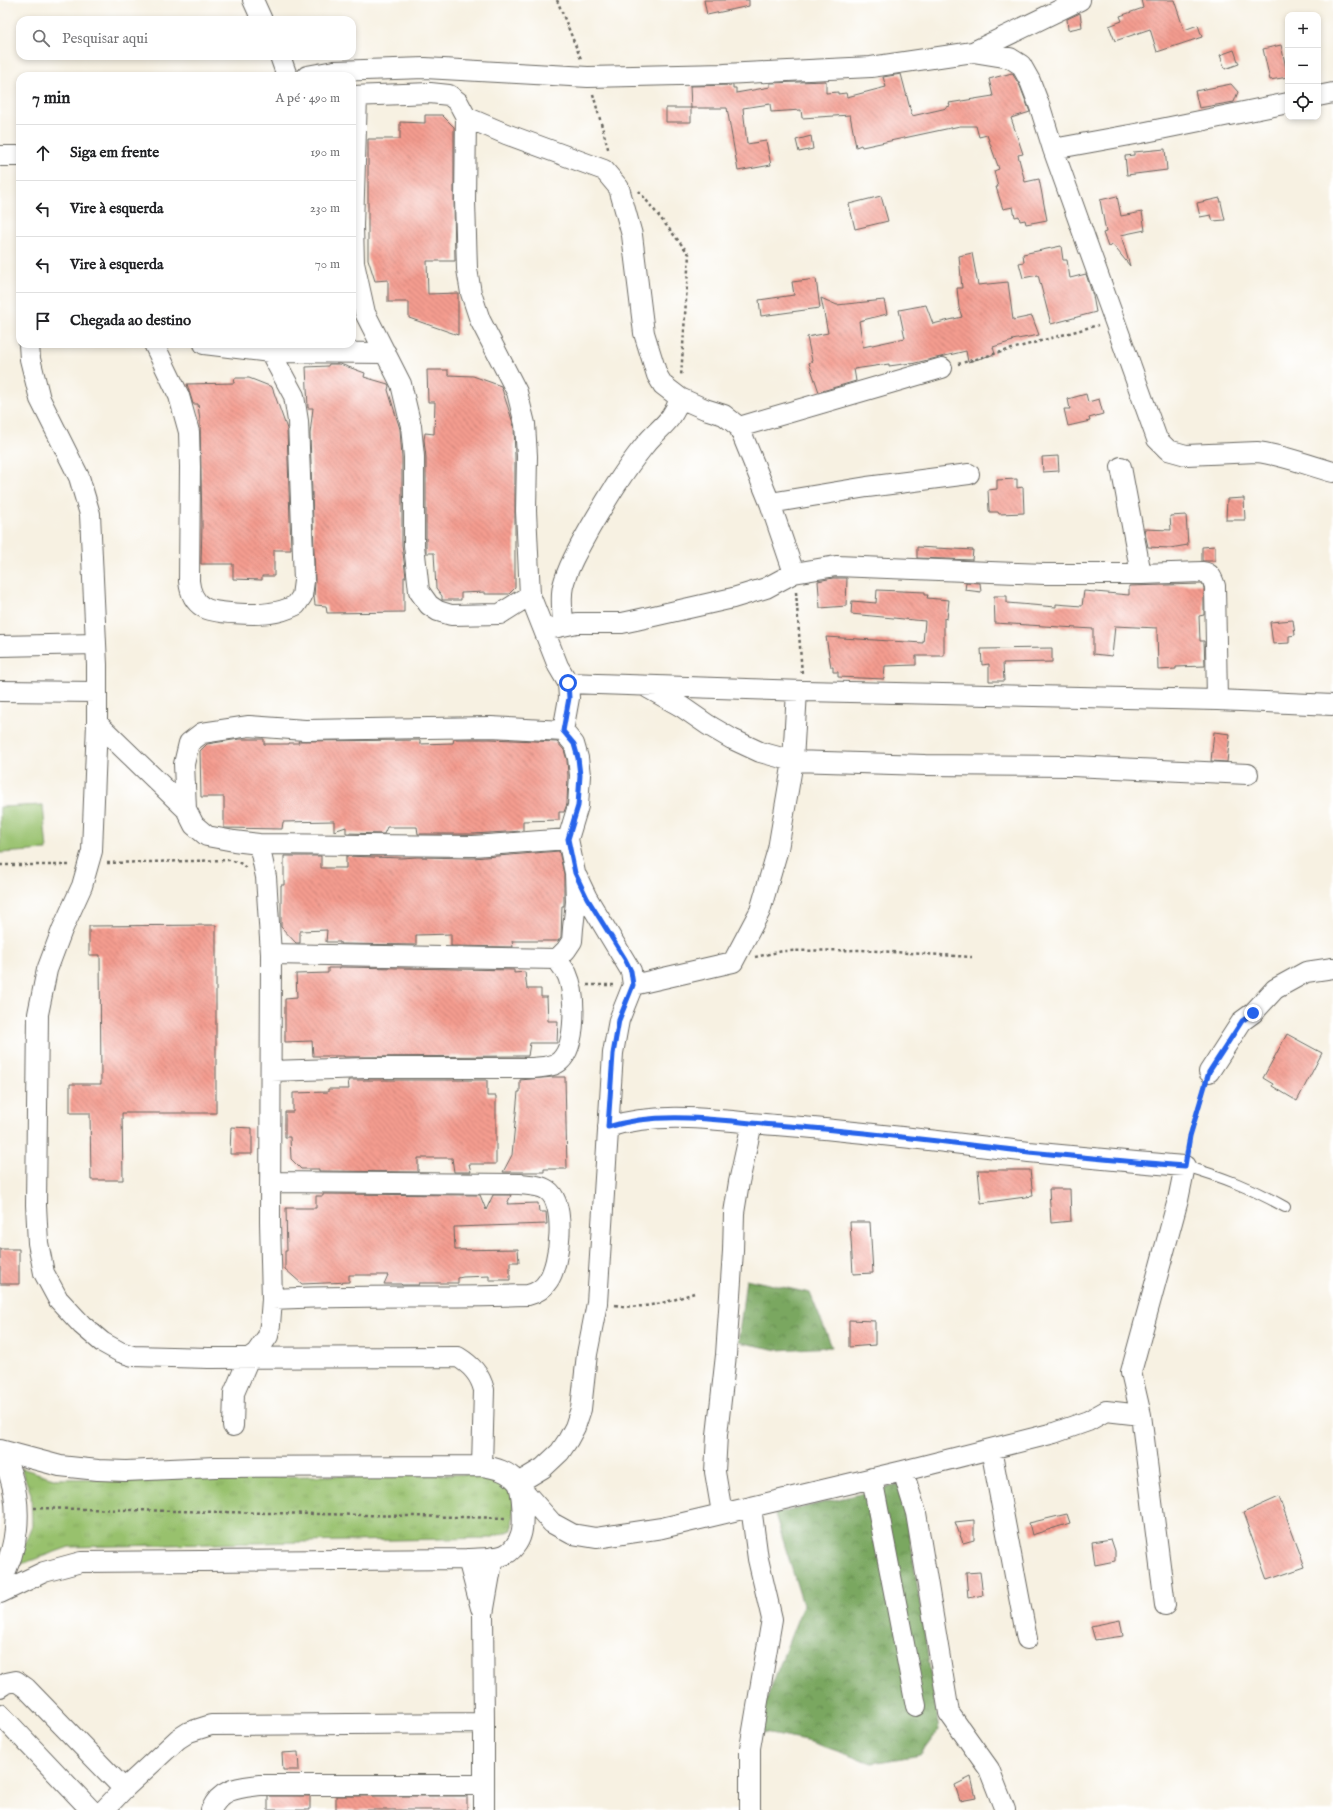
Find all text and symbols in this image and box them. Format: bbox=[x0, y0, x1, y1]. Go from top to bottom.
map controls bbox=[1285, 12, 1321, 120]
button: + bbox=[1285, 12, 1321, 48]
search box bbox=[16, 16, 356, 60]
icon: search bbox=[30, 27, 52, 49]
text: Pesquisar aqui bbox=[62, 29, 148, 48]
button: − bbox=[1285, 48, 1321, 84]
button: locate bbox=[1285, 84, 1321, 120]
text: 7 min bbox=[32, 88, 70, 109]
text: A pé · 490 m bbox=[276, 90, 340, 107]
icon: ahead bbox=[32, 142, 54, 164]
text: Siga em frente bbox=[70, 143, 159, 162]
text: 190 m bbox=[310, 144, 340, 161]
icon: left bbox=[32, 198, 54, 220]
text: Vire à esquerda bbox=[70, 199, 163, 218]
text: 230 m bbox=[310, 200, 340, 217]
icon: left bbox=[32, 254, 54, 276]
text: Vire à esquerda bbox=[70, 255, 163, 274]
text: 70 m bbox=[315, 256, 340, 273]
icon: arrive bbox=[32, 310, 54, 332]
text: Chegada ao destino bbox=[70, 311, 191, 330]
route start bbox=[559, 674, 577, 692]
route end bbox=[1244, 1004, 1262, 1022]

